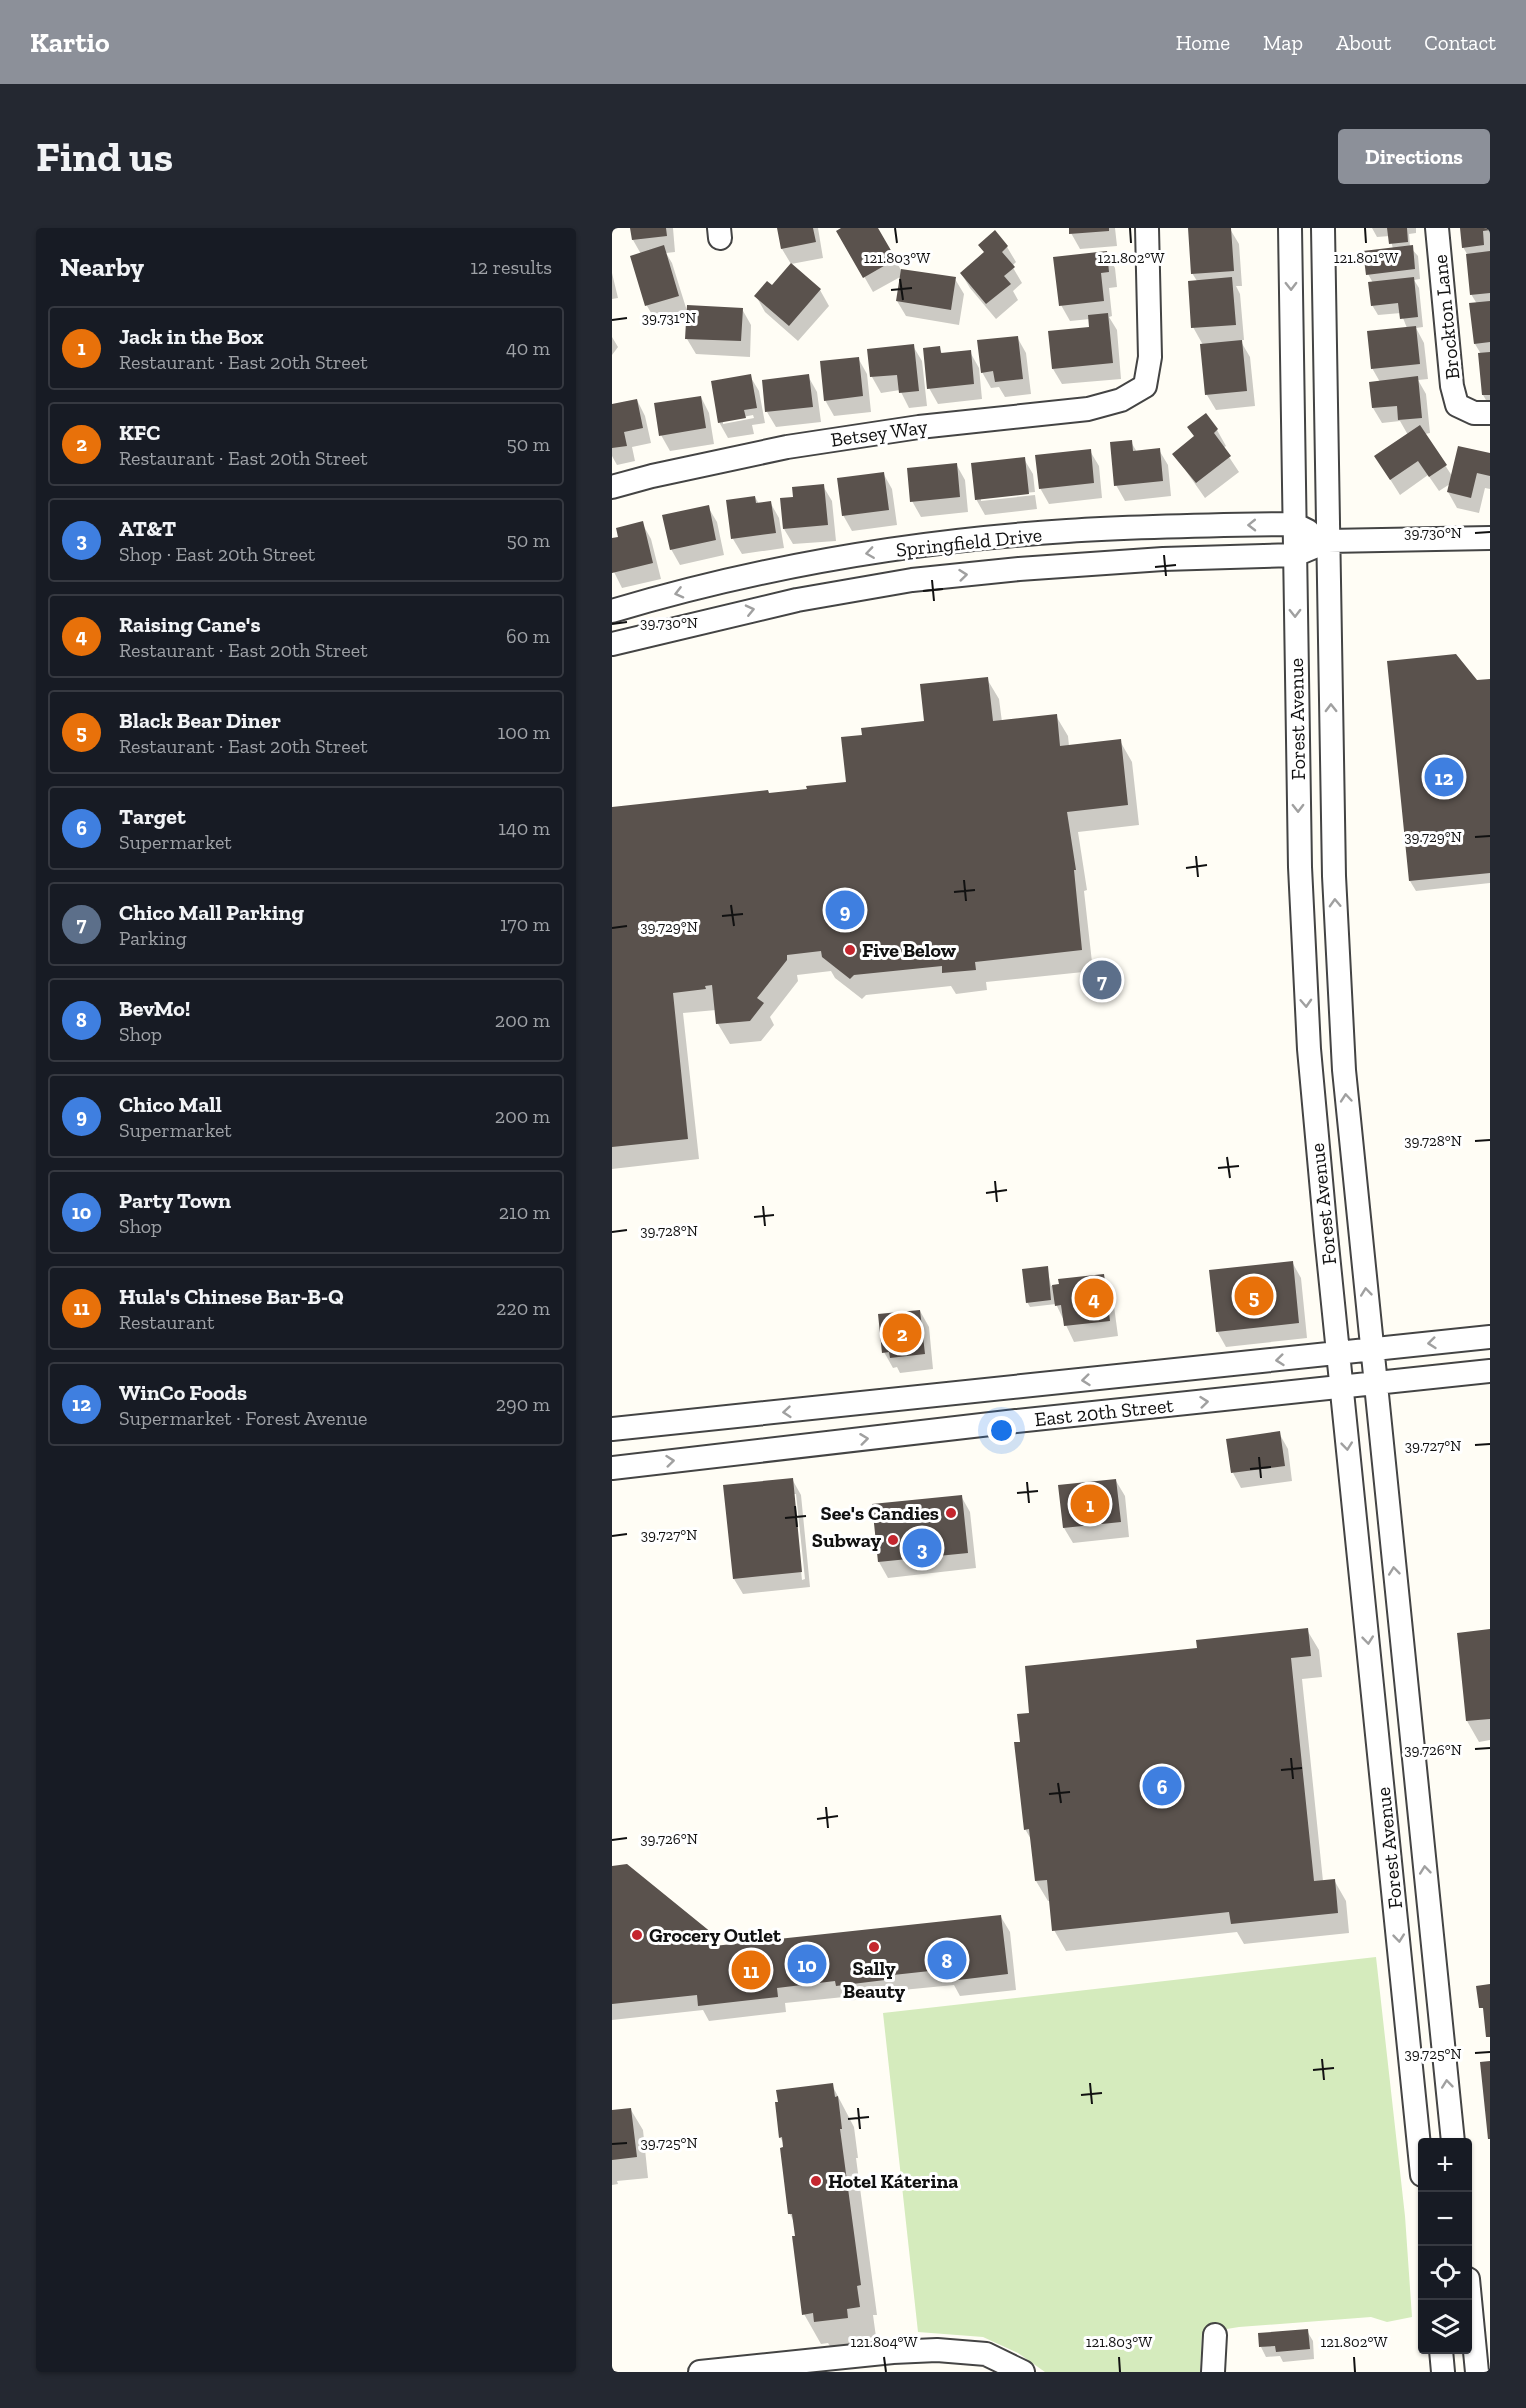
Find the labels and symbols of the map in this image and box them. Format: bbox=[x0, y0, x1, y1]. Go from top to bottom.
text: 121.803°W bbox=[864, 249, 930, 267]
text: 121.802°W bbox=[1098, 249, 1164, 267]
text: 121.801°W bbox=[1334, 249, 1398, 267]
street label: Brockton Lane bbox=[1428, 253, 1464, 381]
one-way arrow bbox=[1284, 282, 1297, 291]
text: 39.731°N bbox=[642, 309, 696, 327]
street label: Betsey Way bbox=[829, 414, 930, 452]
one-way arrow bbox=[1248, 519, 1257, 531]
street label: Springfield Drive bbox=[895, 522, 1043, 562]
text: 39.730°N bbox=[1404, 524, 1462, 542]
one-way arrow bbox=[865, 547, 874, 559]
one-way arrow bbox=[959, 569, 968, 582]
one-way arrow bbox=[674, 586, 684, 599]
one-way arrow bbox=[745, 605, 755, 618]
one-way arrow bbox=[1289, 609, 1301, 618]
text: 39.730°N bbox=[640, 614, 698, 632]
street label: Forest Avenue bbox=[1284, 658, 1310, 780]
one-way arrow bbox=[1324, 703, 1337, 712]
pin: 12 bbox=[1424, 754, 1464, 800]
one-way arrow bbox=[1292, 803, 1305, 812]
text: 39.729°N bbox=[1404, 828, 1462, 846]
pin: 9 bbox=[826, 888, 864, 932]
one-way arrow bbox=[1328, 898, 1341, 907]
text: 39.729°N bbox=[640, 918, 698, 936]
place label: Five Below bbox=[862, 938, 957, 962]
marker: Five Below bbox=[843, 943, 857, 957]
pin: 7 bbox=[1082, 958, 1122, 1002]
one-way arrow bbox=[1299, 998, 1312, 1007]
one-way arrow bbox=[1340, 1093, 1353, 1102]
text: 39.728°N bbox=[1404, 1132, 1462, 1150]
street label: Forest Avenue bbox=[1305, 1142, 1341, 1266]
text: 39.728°N bbox=[640, 1222, 698, 1240]
pin: 5 bbox=[1234, 1274, 1274, 1318]
pin: 4 bbox=[1074, 1276, 1114, 1320]
one-way arrow bbox=[1360, 1287, 1372, 1296]
pin: 2 bbox=[882, 1310, 922, 1356]
one-way arrow bbox=[1427, 1337, 1436, 1349]
one-way arrow bbox=[1275, 1353, 1284, 1366]
one-way arrow bbox=[1081, 1373, 1090, 1386]
street label: East 20th Street bbox=[1033, 1393, 1175, 1431]
one-way arrow bbox=[1199, 1396, 1208, 1409]
one-way arrow bbox=[783, 1405, 792, 1418]
your location bbox=[987, 1416, 1016, 1445]
one-way arrow bbox=[859, 1433, 868, 1446]
text: 39.727°N bbox=[1405, 1437, 1461, 1455]
one-way arrow bbox=[1341, 1442, 1353, 1451]
one-way arrow bbox=[666, 1456, 675, 1468]
pin: 1 bbox=[1070, 1482, 1110, 1526]
place label: See's Candies bbox=[821, 1501, 939, 1525]
marker: See's Candies bbox=[944, 1506, 958, 1520]
text: 39.727°N bbox=[641, 1526, 697, 1544]
pin: 3 bbox=[902, 1526, 942, 1570]
place label: Subway bbox=[812, 1528, 881, 1552]
marker: Subway bbox=[886, 1533, 900, 1547]
one-way arrow bbox=[1388, 1567, 1401, 1576]
one-way arrow bbox=[1361, 1635, 1374, 1645]
text: 39.726°N bbox=[1404, 1741, 1462, 1759]
pin: 6 bbox=[1142, 1764, 1182, 1808]
street label: Forest Avenue bbox=[1371, 1786, 1407, 1910]
text: 39.726°N bbox=[640, 1830, 698, 1848]
one-way arrow bbox=[1419, 1865, 1432, 1874]
place label: Grocery Outlet bbox=[649, 1923, 782, 1947]
marker: Grocery Outlet bbox=[630, 1928, 644, 1942]
one-way arrow bbox=[1392, 1934, 1404, 1943]
pin: 8 bbox=[928, 1938, 966, 1982]
marker: Sally Beauty bbox=[867, 1940, 881, 1954]
pin: 10 bbox=[788, 1942, 826, 1986]
pin: 11 bbox=[732, 1948, 770, 1992]
place label: Sally Beauty bbox=[843, 1956, 906, 2003]
text: 39.725°N bbox=[1404, 2045, 1462, 2063]
one-way arrow bbox=[1442, 2080, 1454, 2089]
text: 39.725°N bbox=[640, 2134, 698, 2152]
place label: Hotel Káterina bbox=[828, 2169, 958, 2193]
marker: Hotel Káterina bbox=[809, 2174, 823, 2188]
text: 121.804°W bbox=[851, 2333, 917, 2351]
text: 121.803°W bbox=[1086, 2333, 1152, 2351]
text: 121.802°W bbox=[1321, 2333, 1387, 2351]

